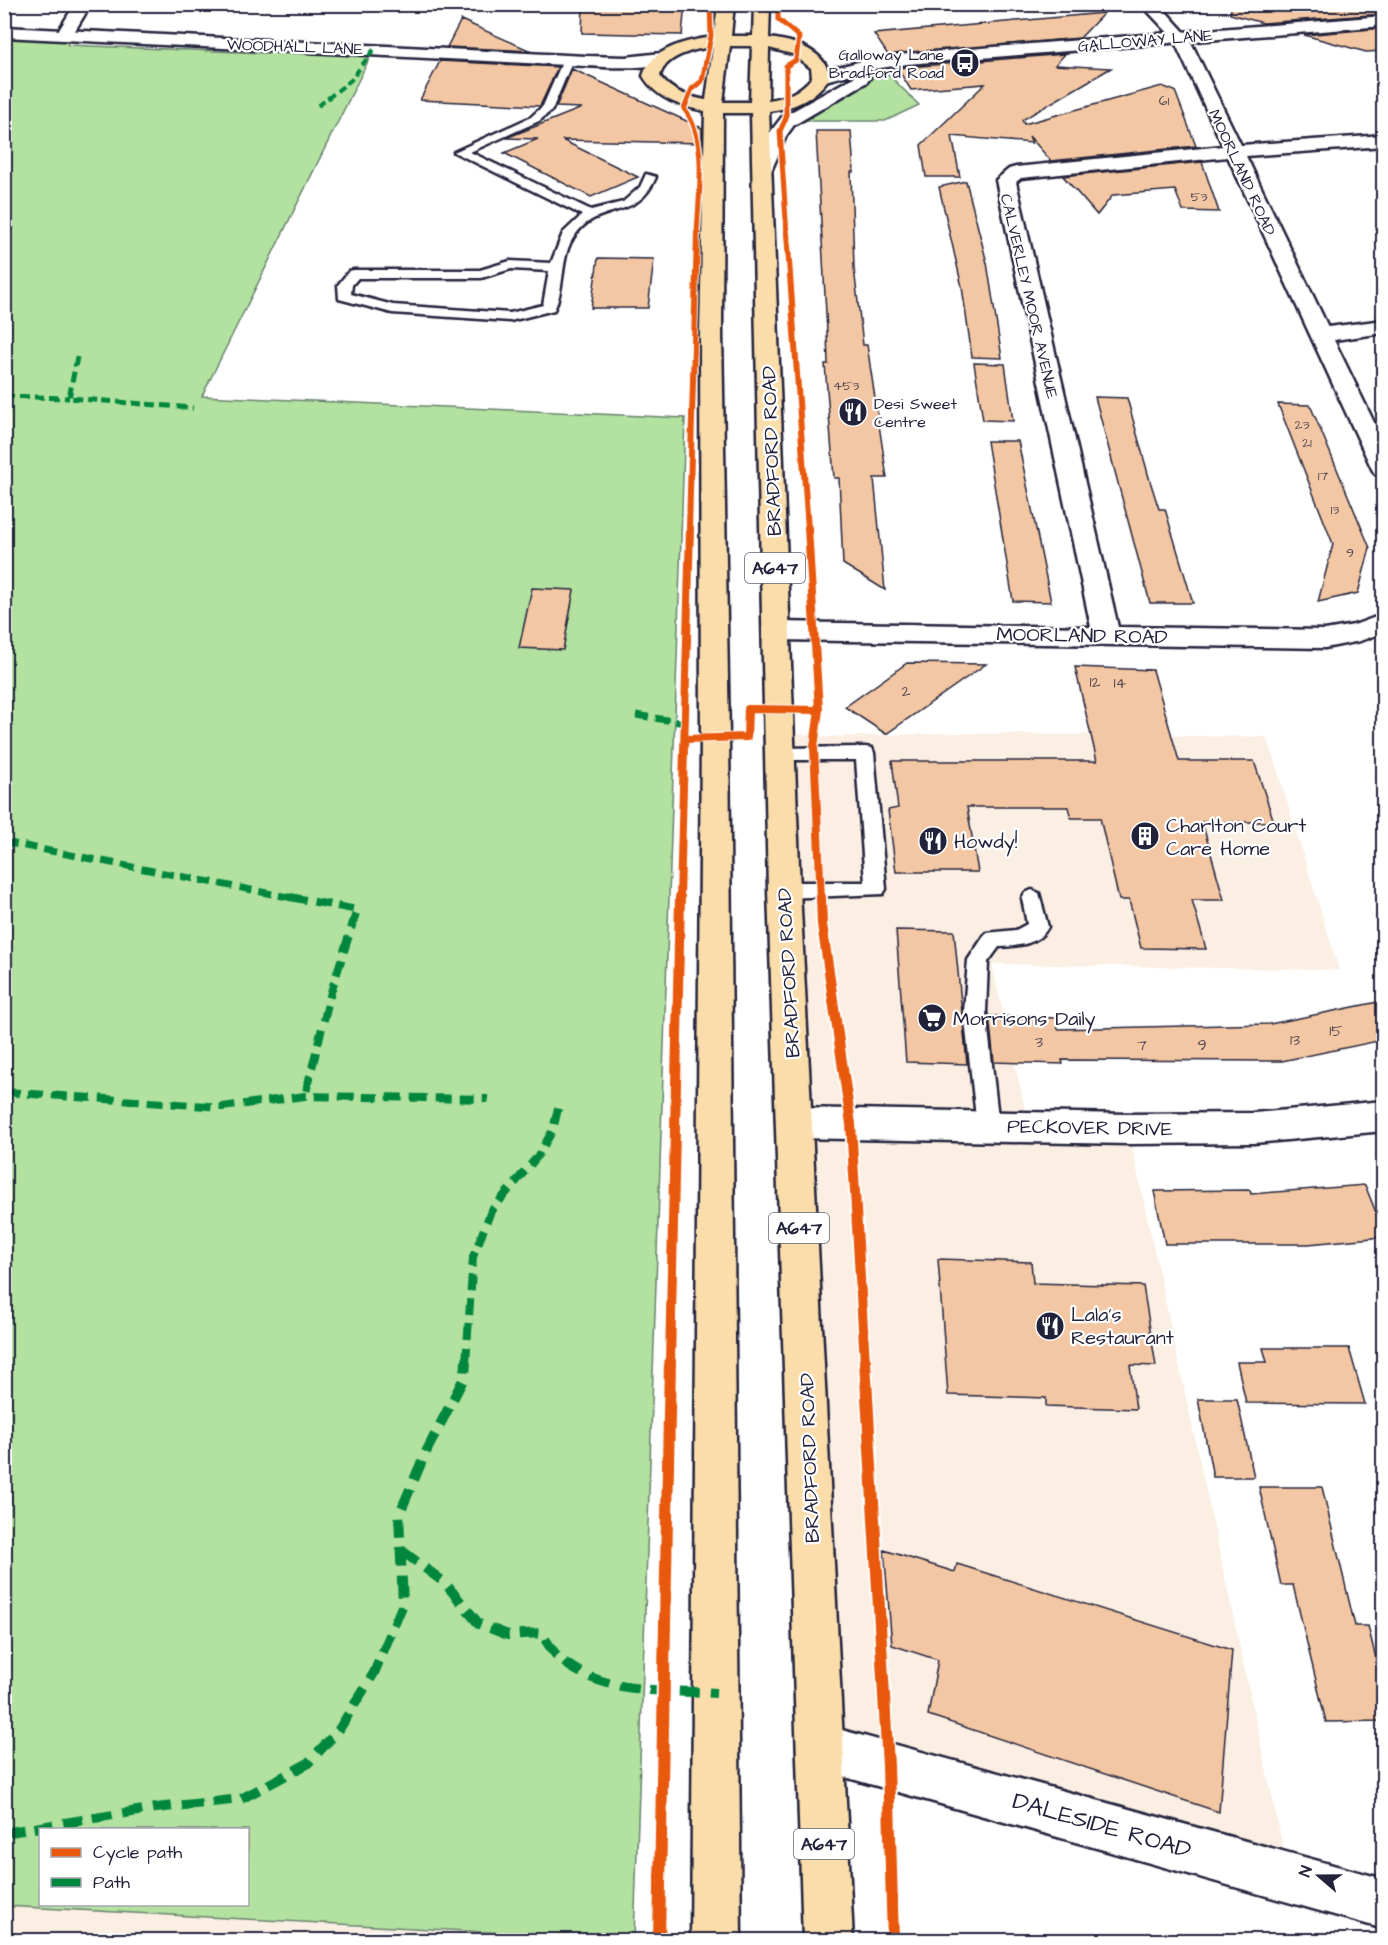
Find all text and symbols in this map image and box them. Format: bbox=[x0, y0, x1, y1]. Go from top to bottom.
street label: GALLOWAY LANE bbox=[1077, 24, 1214, 58]
street label: WOODHALL LANE bbox=[227, 34, 364, 60]
place label: Galloway Lane Bradford Road bbox=[829, 44, 944, 84]
bus stop icon: Galloway Lane Bradford Road bbox=[949, 47, 981, 79]
house number: 61 bbox=[1159, 91, 1169, 111]
street label: MOORLAND ROAD bbox=[1203, 106, 1281, 239]
house number: 53 bbox=[1190, 187, 1208, 207]
street label: CALVERLEY MOOR AVENUE bbox=[995, 192, 1063, 401]
street label: BRADFORD ROAD bbox=[755, 365, 789, 536]
house number: 453 bbox=[833, 376, 859, 396]
place label: Desi Sweet Centre bbox=[874, 393, 957, 433]
restaurant icon: Desi Sweet Centre bbox=[837, 396, 869, 428]
house number: 23 bbox=[1294, 415, 1310, 435]
house number: 21 bbox=[1302, 433, 1312, 453]
house number: 17 bbox=[1318, 466, 1329, 486]
house number: 13 bbox=[1331, 500, 1339, 520]
house number: 9 bbox=[1346, 543, 1354, 563]
road number: A647 bbox=[745, 553, 805, 583]
street label: MOORLAND ROAD bbox=[996, 621, 1168, 651]
house number: 12 bbox=[1089, 671, 1101, 693]
house number: 14 bbox=[1114, 672, 1127, 694]
house number: 2 bbox=[901, 680, 911, 702]
place label: Charlton Court Care Home bbox=[1166, 812, 1306, 863]
building icon: Charlton Court Care Home bbox=[1129, 820, 1161, 852]
restaurant icon: Howdy! bbox=[917, 825, 949, 857]
place label: Howdy! bbox=[954, 828, 1018, 857]
street label: BRADFORD ROAD bbox=[771, 887, 807, 1059]
supermarket icon: Morrisons Daily bbox=[916, 1002, 948, 1034]
place label: Morrisons Daily bbox=[953, 1005, 1096, 1034]
house number: 15 bbox=[1329, 1020, 1343, 1042]
house number: 13 bbox=[1290, 1029, 1300, 1051]
house number: 3 bbox=[1035, 1031, 1043, 1053]
house number: 7 bbox=[1137, 1034, 1147, 1056]
house number: 9 bbox=[1197, 1034, 1207, 1056]
street label: PECKOVER DRIVE bbox=[1007, 1113, 1173, 1143]
road number: A647 bbox=[769, 1213, 829, 1243]
place label: Lala's Restaurant bbox=[1071, 1301, 1174, 1352]
restaurant icon: Lala's Restaurant bbox=[1034, 1310, 1066, 1342]
street label: BRADFORD ROAD bbox=[793, 1372, 827, 1543]
street label: DALESIDE ROAD bbox=[1008, 1784, 1195, 1868]
legend bbox=[39, 1828, 249, 1906]
road number: A647 bbox=[794, 1829, 854, 1859]
text: Cycle path bbox=[93, 1840, 182, 1866]
north arrow bbox=[1289, 1846, 1349, 1906]
text: N bbox=[1294, 1863, 1318, 1880]
text: Path bbox=[93, 1870, 130, 1895]

